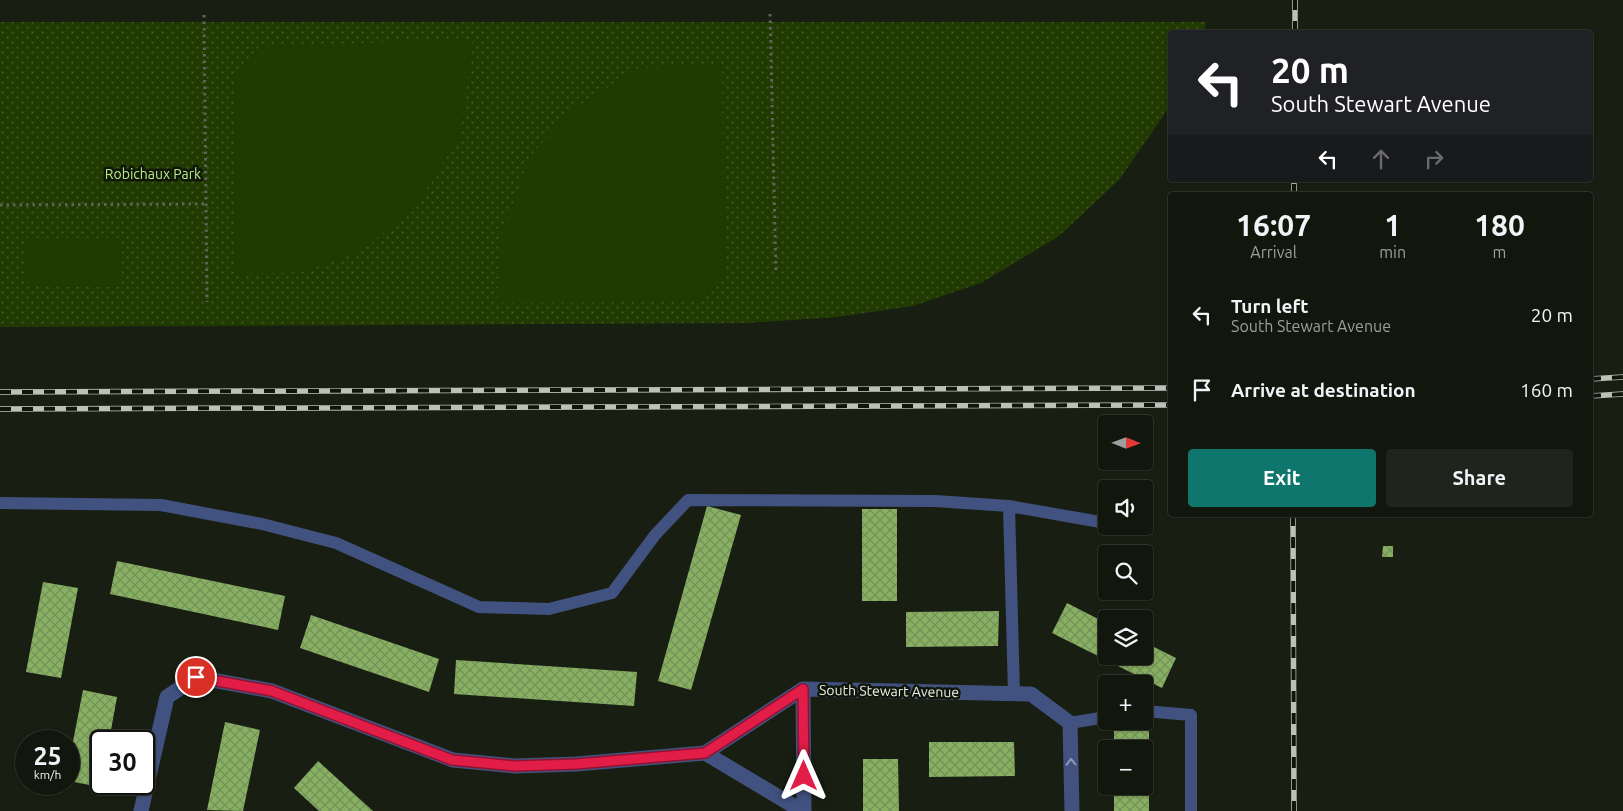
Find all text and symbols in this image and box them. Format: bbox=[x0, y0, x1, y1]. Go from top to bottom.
icon: left bbox=[1188, 50, 1253, 115]
text: 20 m bbox=[1271, 50, 1349, 90]
text: South Stewart Avenue bbox=[1271, 91, 1491, 116]
icon: left bbox=[1314, 145, 1342, 173]
icon: ahead bbox=[1367, 145, 1395, 173]
icon: right bbox=[1420, 145, 1448, 173]
park label: Robichaux Park bbox=[105, 166, 201, 182]
text: 16:07 bbox=[1236, 208, 1311, 242]
text: 1 bbox=[1384, 208, 1401, 242]
text: 180 bbox=[1474, 208, 1525, 242]
text: Arrival bbox=[1250, 243, 1297, 261]
text: min bbox=[1379, 243, 1406, 261]
text: m bbox=[1493, 243, 1506, 261]
text: Turn left bbox=[1231, 295, 1309, 317]
icon: left bbox=[1188, 301, 1216, 329]
text: 20 m bbox=[1531, 304, 1573, 326]
text: South Stewart Avenue bbox=[1231, 317, 1391, 335]
icon: arrive bbox=[1188, 376, 1216, 404]
text: Arrive at destination bbox=[1231, 379, 1416, 401]
text: 160 m bbox=[1520, 379, 1573, 401]
north arrow bbox=[1098, 415, 1152, 470]
map controls bbox=[1098, 415, 1153, 795]
button: Exit bbox=[1188, 449, 1376, 507]
button: Share bbox=[1386, 449, 1573, 507]
button: sound bbox=[1098, 480, 1153, 535]
button: search bbox=[1098, 545, 1153, 600]
button: layers bbox=[1098, 610, 1153, 665]
pin bbox=[175, 656, 217, 698]
icon: arrive bbox=[182, 663, 210, 691]
button: + bbox=[1098, 675, 1153, 730]
street label: South Stewart Avenue bbox=[819, 682, 959, 700]
speed limit sign: 30 bbox=[90, 730, 155, 795]
button: − bbox=[1098, 740, 1153, 795]
text: 25 bbox=[33, 742, 62, 770]
position arrow bbox=[777, 749, 829, 801]
one-way arrow bbox=[1066, 758, 1076, 766]
text: km/h bbox=[34, 768, 61, 781]

